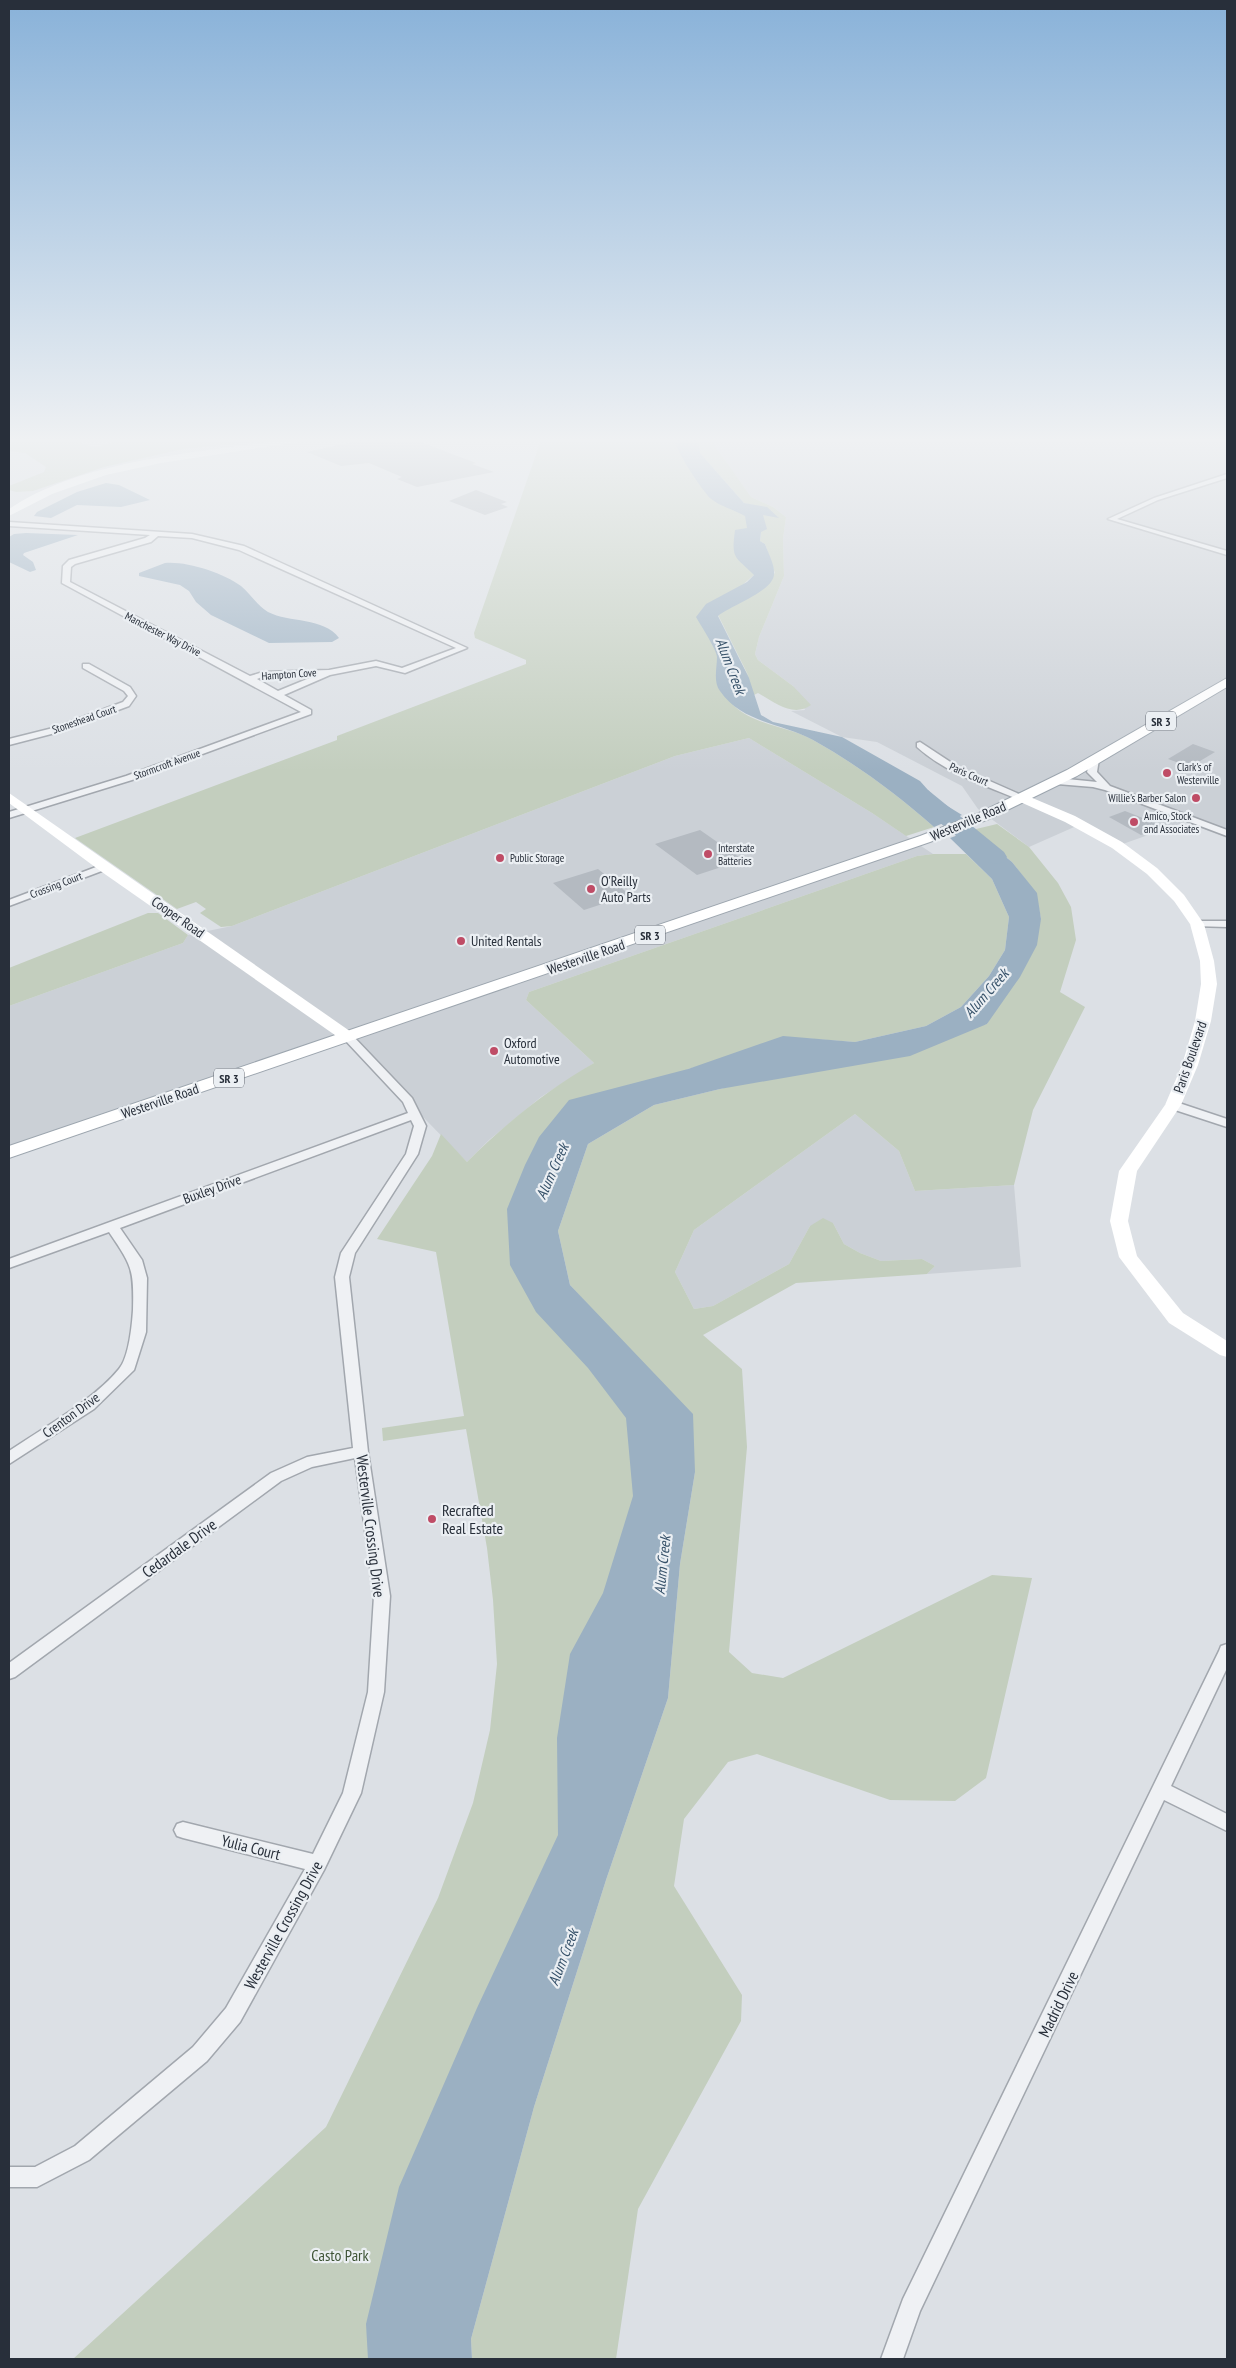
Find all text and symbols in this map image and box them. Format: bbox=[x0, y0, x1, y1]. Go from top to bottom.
street label: Manchester Way Drive bbox=[123, 609, 204, 659]
water label: Alum Creek bbox=[712, 635, 751, 699]
street label: Hampton Cove bbox=[261, 665, 318, 683]
street label: Stoneshead Court bbox=[50, 701, 118, 737]
road number: SR 3 bbox=[1146, 711, 1176, 730]
street label: Stormcroft Avenue bbox=[132, 745, 203, 783]
street label: Paris Court bbox=[947, 759, 991, 789]
place label: Clark's of Westerville bbox=[1177, 760, 1220, 787]
marker: Clark's of Westerville bbox=[1161, 767, 1173, 779]
place label: Willie's Barber Salon bbox=[1108, 791, 1186, 805]
marker: Willie's Barber Salon bbox=[1190, 792, 1202, 804]
street label: Westerville Road bbox=[927, 797, 1009, 845]
place label: Amico, Stock and Associates bbox=[1144, 809, 1200, 836]
marker: Amico, Stock and Associates bbox=[1128, 816, 1140, 828]
place label: Interstate Batteries bbox=[718, 841, 755, 868]
marker: Interstate Batteries bbox=[702, 848, 714, 860]
place label: Public Storage bbox=[510, 851, 565, 865]
marker: Public Storage bbox=[494, 852, 506, 864]
street label: Crossing Court bbox=[28, 869, 84, 901]
place label: O'Reilly Auto Parts bbox=[601, 872, 651, 906]
marker: O'Reilly Auto Parts bbox=[585, 883, 597, 895]
street label: Cooper Road bbox=[148, 892, 208, 942]
road number: SR 3 bbox=[635, 926, 665, 944]
place label: United Rentals bbox=[471, 932, 542, 950]
marker: United Rentals bbox=[455, 935, 467, 947]
street label: Westerville Road bbox=[545, 935, 627, 979]
water label: Alum Creek bbox=[960, 963, 1014, 1021]
street label: Paris Boulevard bbox=[1169, 1019, 1211, 1095]
place label: Oxford Automotive bbox=[504, 1034, 560, 1068]
marker: Oxford Automotive bbox=[488, 1045, 500, 1057]
road number: SR 3 bbox=[214, 1068, 244, 1088]
street label: Westerville Road bbox=[119, 1079, 201, 1123]
water label: Alum Creek bbox=[531, 1138, 574, 1202]
street label: Buxley Drive bbox=[180, 1170, 244, 1208]
street label: Crenton Drive bbox=[39, 1388, 103, 1442]
street label: Westerville Crossing Drive bbox=[352, 1453, 390, 1599]
place label: Recrafted Real Estate bbox=[442, 1500, 503, 1538]
marker: Recrafted Real Estate bbox=[426, 1513, 438, 1525]
street label: Cedardale Drive bbox=[138, 1514, 220, 1582]
water label: Alum Creek bbox=[649, 1533, 675, 1595]
street label: Yulia Court bbox=[219, 1830, 283, 1864]
street label: Westerville Crossing Drive bbox=[239, 1857, 327, 1993]
water label: Alum Creek bbox=[544, 1924, 583, 1988]
street label: Madrid Drive bbox=[1033, 1968, 1083, 2040]
park label: Casto Park bbox=[311, 2245, 369, 2265]

